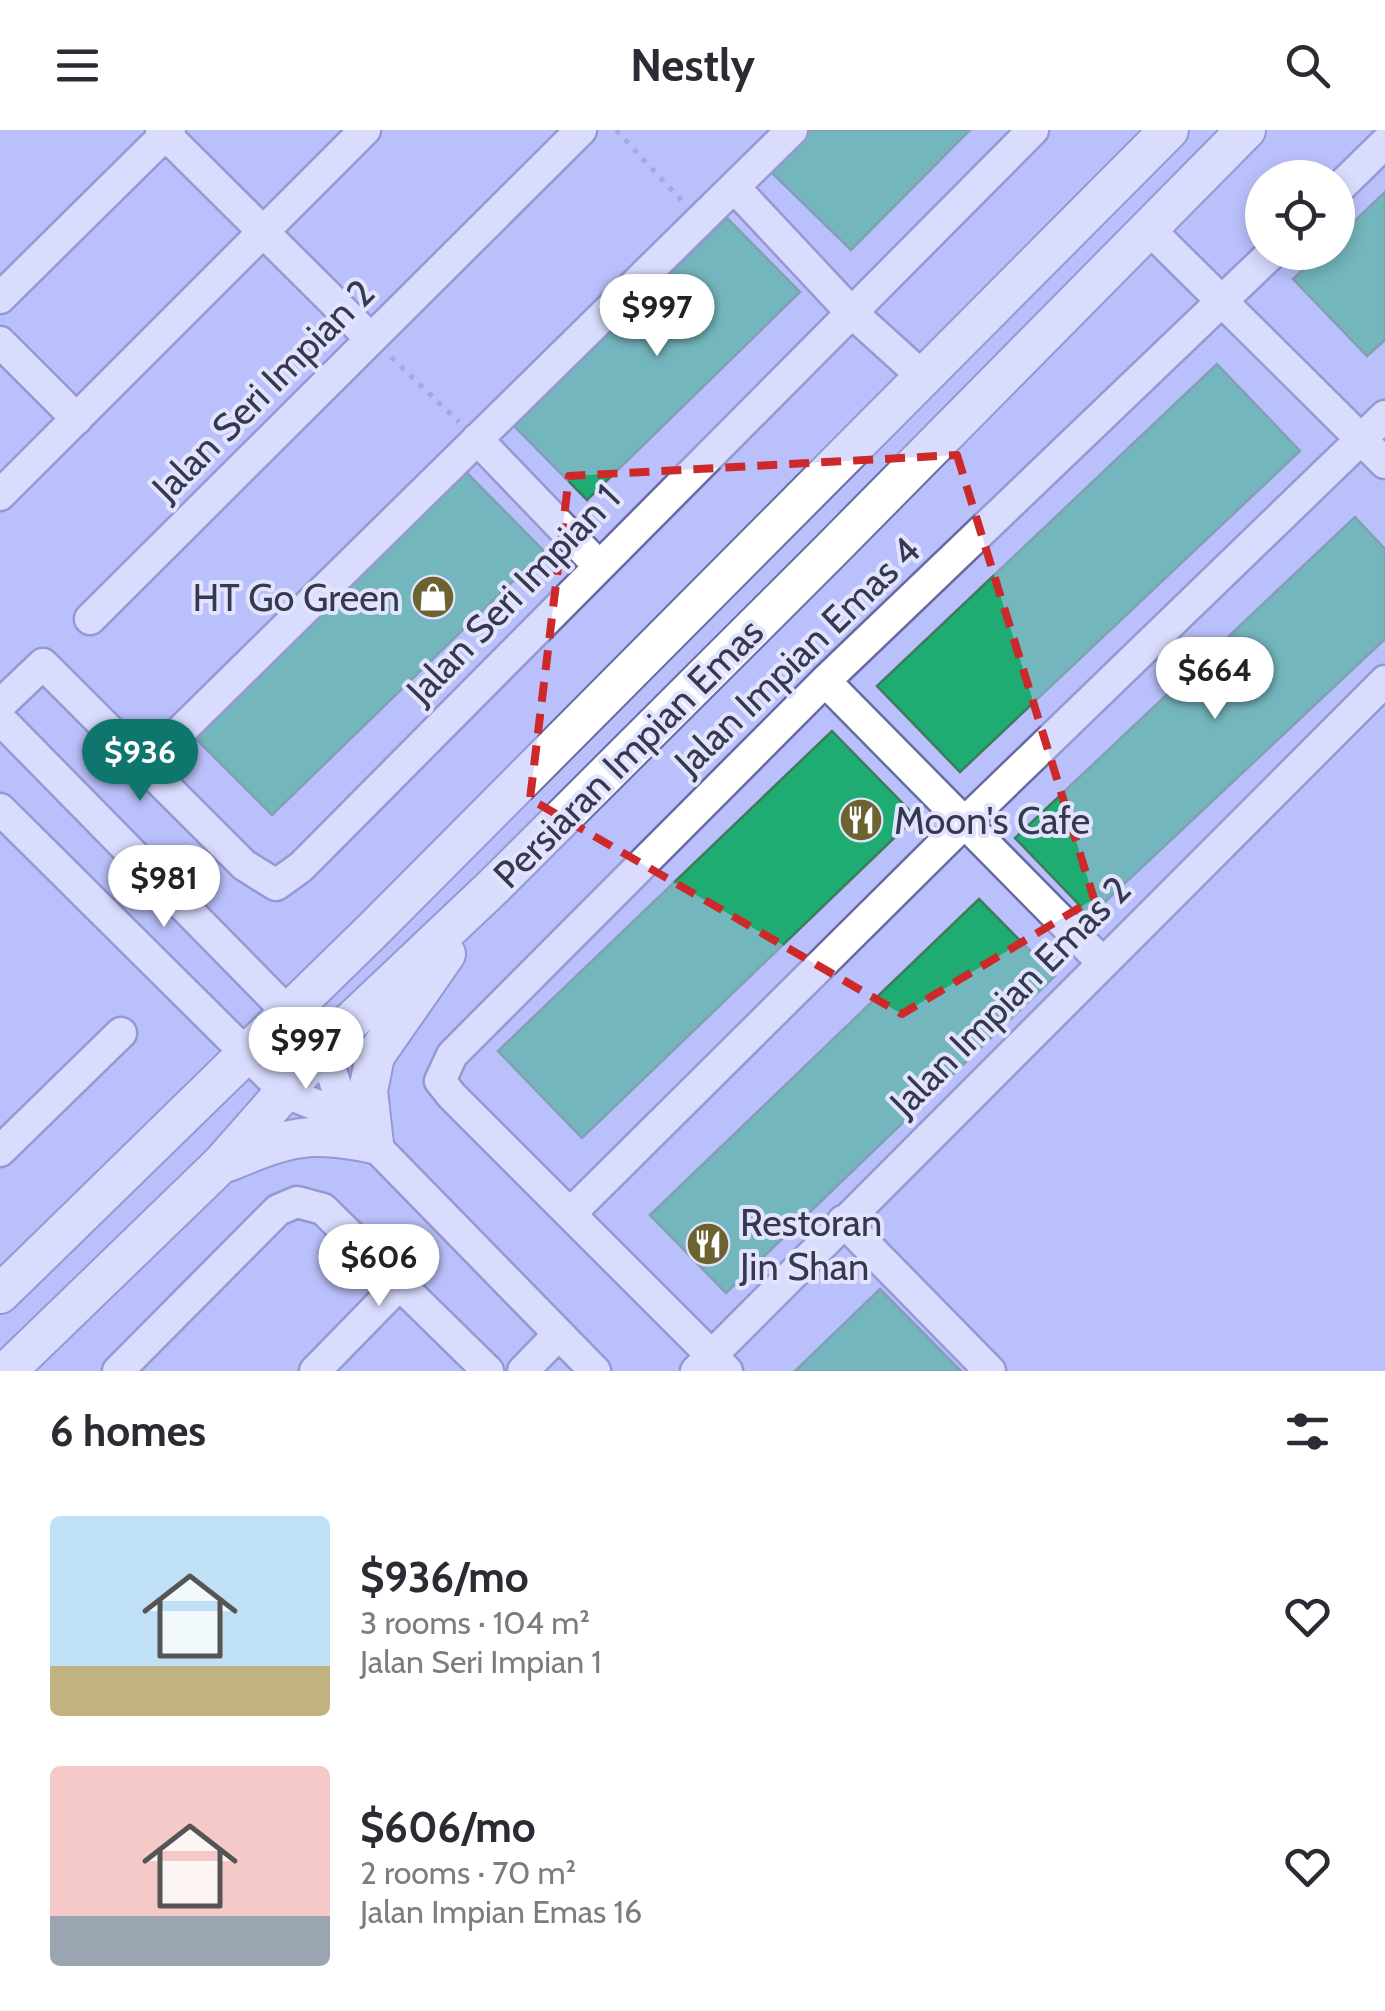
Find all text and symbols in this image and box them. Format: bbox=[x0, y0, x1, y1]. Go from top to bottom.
icon: menu bbox=[50, 38, 105, 93]
text: Nestly bbox=[630, 38, 755, 92]
icon: search bbox=[1280, 38, 1335, 93]
map controls bbox=[1245, 160, 1355, 270]
button: locate bbox=[1245, 160, 1355, 270]
street label: Jalan Seri Impian 2 bbox=[141, 269, 384, 512]
pin: $997 bbox=[598, 274, 716, 359]
text: $997 bbox=[622, 287, 692, 326]
street label: Jalan Seri Impian 1 bbox=[396, 474, 630, 714]
street label: Jalan Impian Emas 4 bbox=[664, 527, 930, 786]
place label: HT Go Green bbox=[193, 574, 400, 621]
shop icon: HT Go Green bbox=[410, 574, 456, 620]
street label: Persiaran Impian Emas bbox=[483, 608, 773, 898]
pin: $664 bbox=[1156, 637, 1274, 722]
text: $664 bbox=[1178, 650, 1252, 689]
pin: $936 bbox=[81, 719, 199, 804]
text: $936 bbox=[104, 732, 176, 771]
restaurant icon: Moon's Cafe bbox=[838, 797, 884, 843]
place label: Moon's Cafe bbox=[894, 797, 1090, 844]
pin: $981 bbox=[105, 845, 223, 930]
text: $981 bbox=[130, 858, 198, 897]
street label: Jalan Impian Emas 2 bbox=[879, 866, 1140, 1127]
pin: $997 bbox=[247, 1007, 365, 1092]
text: $997 bbox=[271, 1020, 341, 1059]
place label: Restoran Jin Shan bbox=[739, 1199, 882, 1290]
restaurant icon: Restoran Jin Shan bbox=[685, 1221, 731, 1267]
pin: $606 bbox=[320, 1224, 438, 1309]
text: $606 bbox=[340, 1237, 418, 1276]
icon: filters bbox=[1280, 1404, 1335, 1459]
text: 6 homes bbox=[50, 1405, 206, 1457]
text: $936/mo bbox=[360, 1551, 529, 1603]
icon: home bbox=[130, 1556, 250, 1676]
icon: heart bbox=[1280, 1589, 1335, 1644]
text: 3 rooms · 104 m² bbox=[360, 1603, 590, 1642]
text: Jalan Seri Impian 1 bbox=[360, 1642, 602, 1681]
text: $606/mo bbox=[360, 1801, 536, 1853]
icon: home bbox=[130, 1806, 250, 1926]
icon: heart bbox=[1280, 1839, 1335, 1894]
text: 2 rooms · 70 m² bbox=[360, 1853, 576, 1892]
text: Jalan Impian Emas 16 bbox=[360, 1892, 642, 1931]

